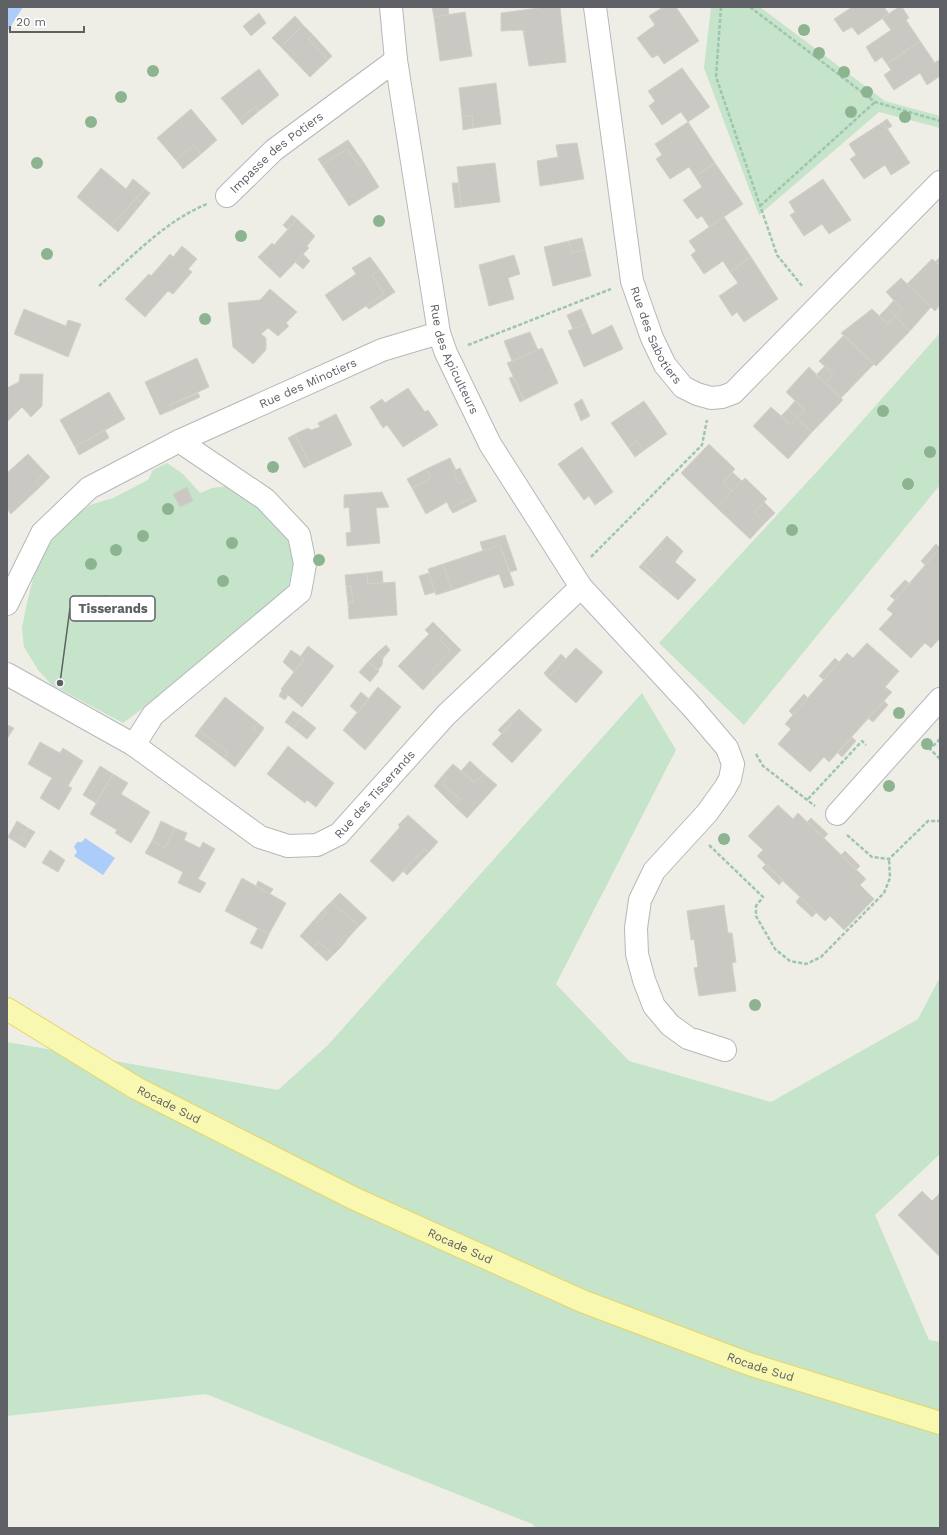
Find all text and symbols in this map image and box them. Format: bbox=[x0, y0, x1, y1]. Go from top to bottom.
scale bar bbox=[10, 8, 84, 34]
text: 20 m bbox=[16, 15, 46, 29]
street label: Impasse des Potiers bbox=[227, 109, 326, 196]
street label: Rue des Sabotiers bbox=[627, 285, 685, 387]
street label: Rue des Apiculteurs bbox=[428, 303, 481, 416]
street label: Rue des Minotiers bbox=[257, 355, 359, 411]
callout: Tisserands bbox=[70, 596, 155, 621]
text: Tisserands bbox=[78, 601, 148, 616]
street label: Rue des Tisserands bbox=[332, 747, 418, 841]
street label: Rocade Sud bbox=[135, 1083, 203, 1127]
street label: Rocade Sud bbox=[425, 1226, 495, 1267]
street label: Rocade Sud bbox=[725, 1349, 796, 1384]

